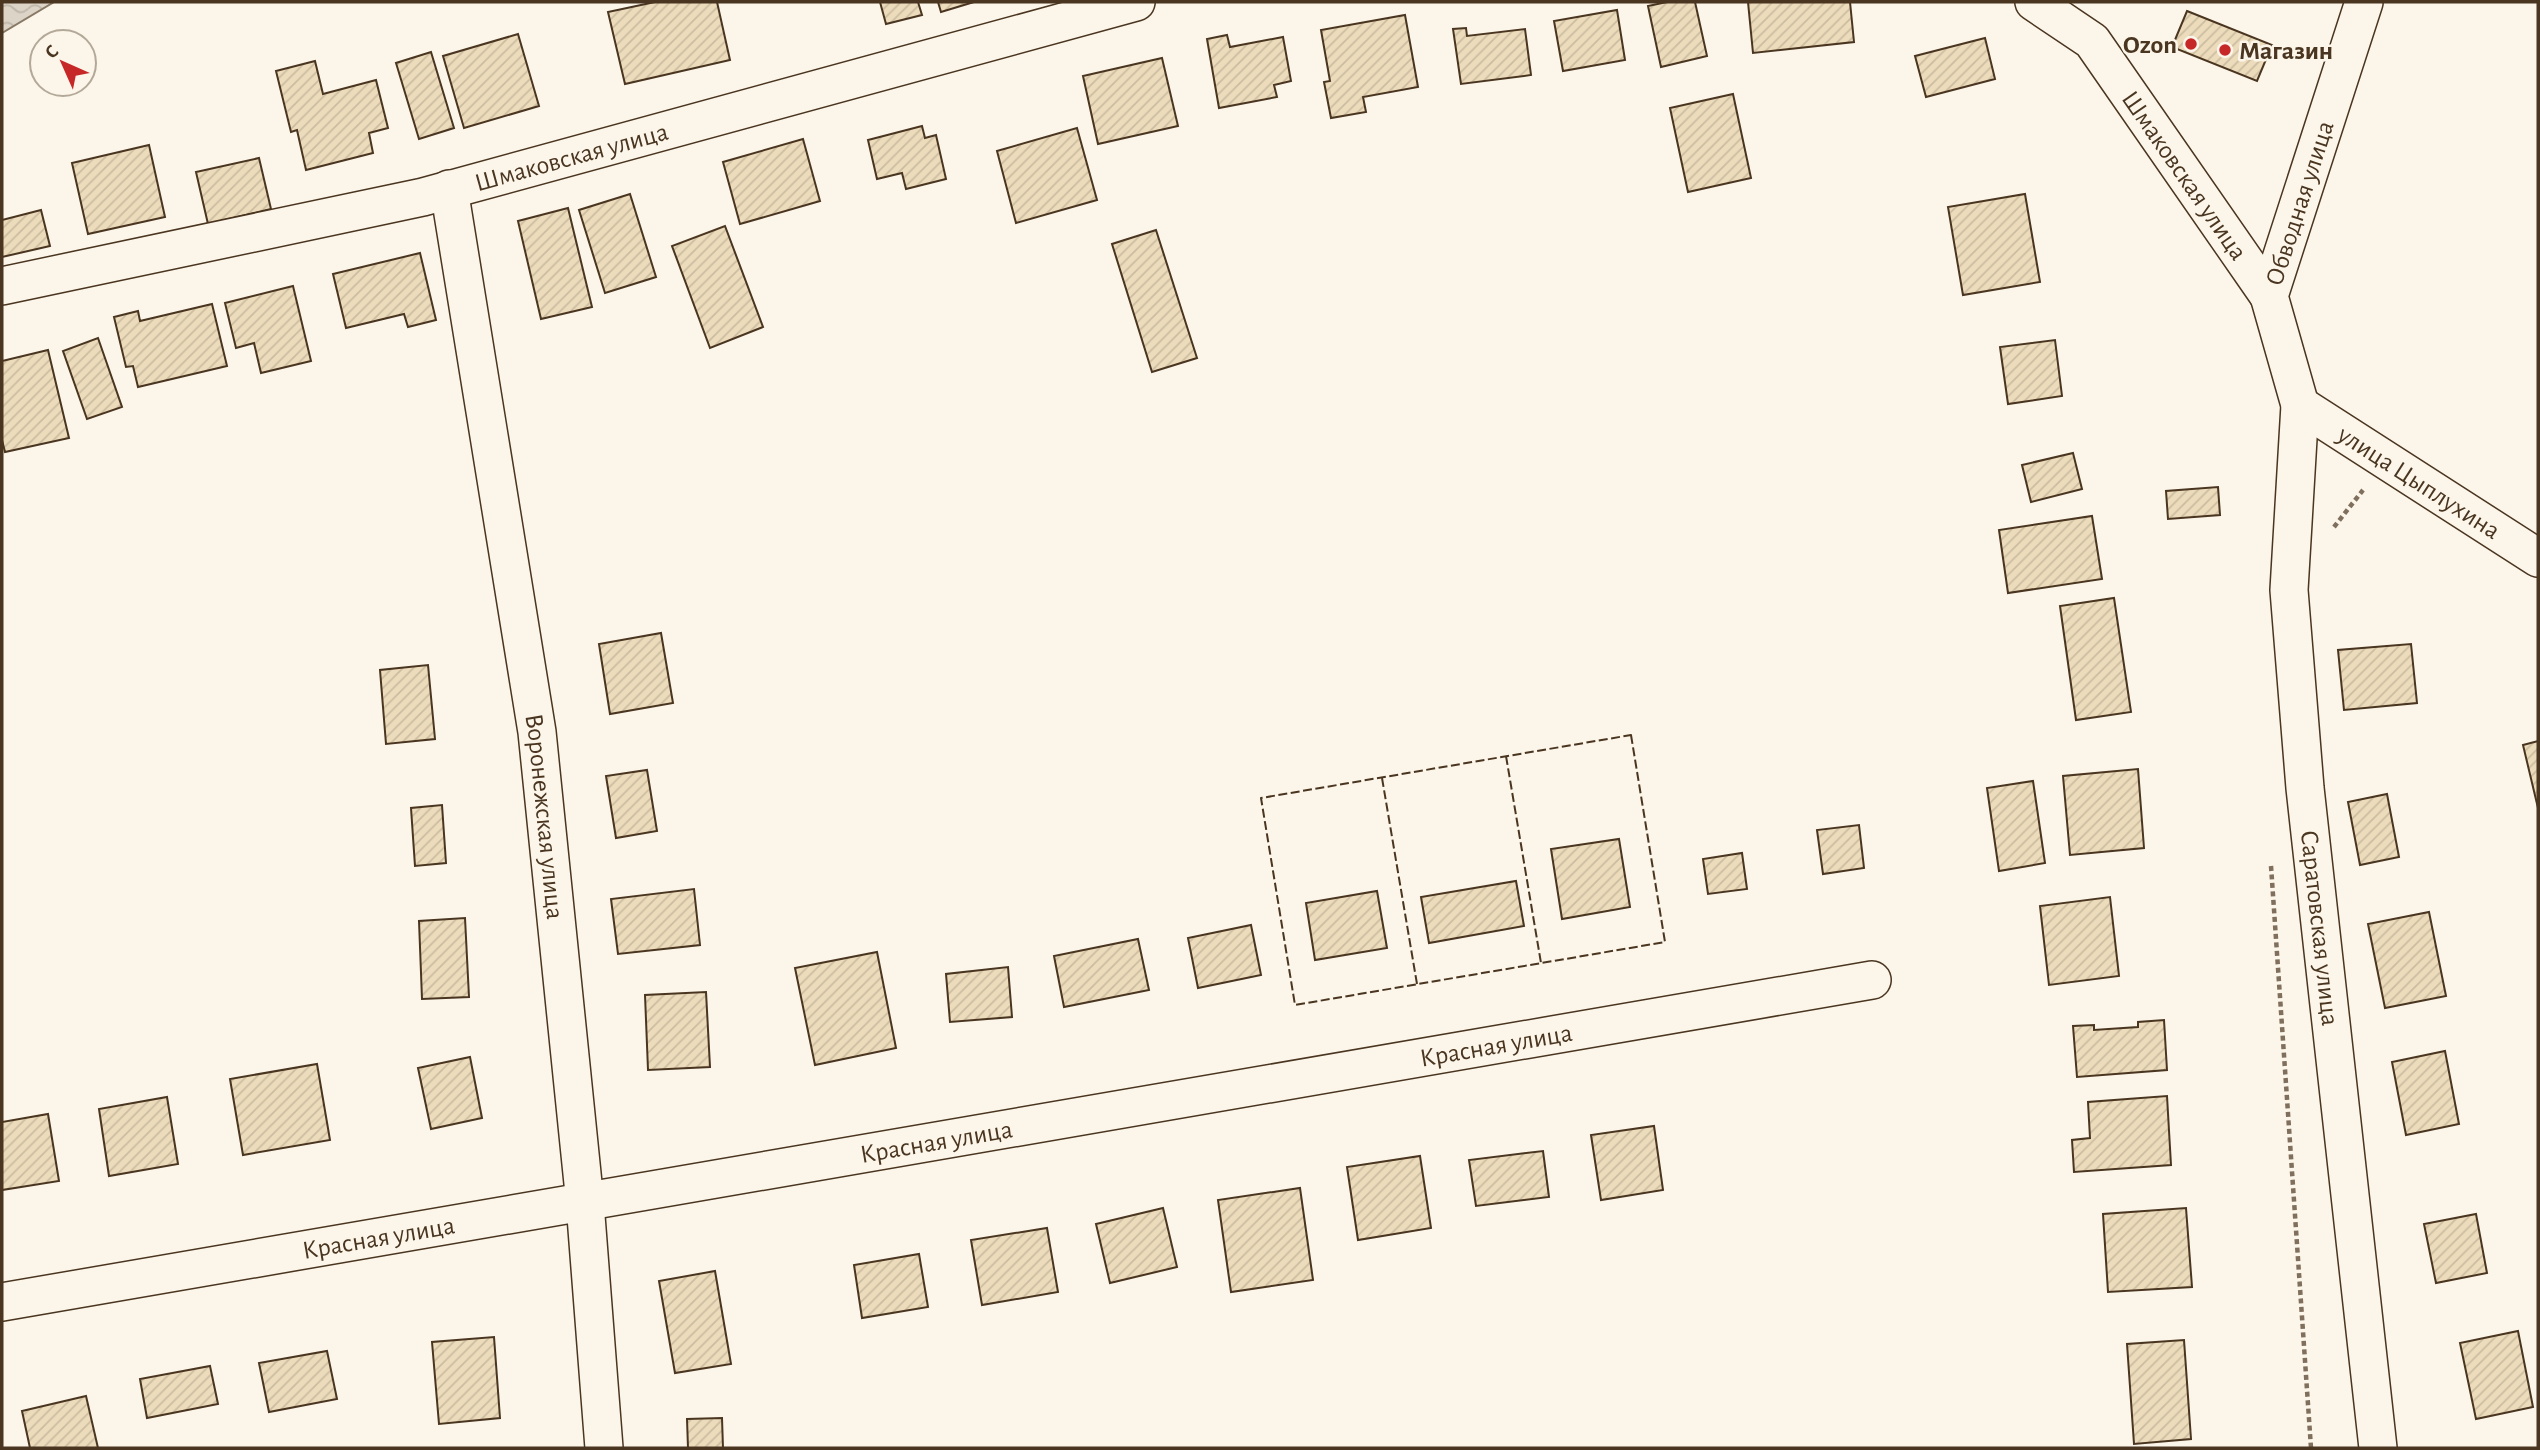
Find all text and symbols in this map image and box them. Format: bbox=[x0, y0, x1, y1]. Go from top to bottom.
north arrow bbox=[28, 28, 98, 98]
place label: Ozon bbox=[2123, 32, 2177, 58]
marker: Ozon bbox=[2183, 36, 2199, 52]
place label: Магазин bbox=[2239, 38, 2333, 64]
text: С bbox=[42, 42, 62, 62]
marker: Магазин bbox=[2217, 42, 2233, 58]
street label: Шмаковская улица bbox=[2117, 86, 2252, 265]
street label: Обводная улица bbox=[2261, 118, 2339, 289]
street label: Шмаковская улица bbox=[472, 119, 671, 196]
street label: улица Цыплухина bbox=[2332, 421, 2505, 544]
street label: Воронежская улица bbox=[520, 712, 568, 921]
street label: Саратовская улица bbox=[2296, 829, 2343, 1027]
street label: Красная улица bbox=[1418, 1020, 1574, 1072]
street label: Красная улица bbox=[858, 1116, 1015, 1168]
street label: Красная улица bbox=[301, 1212, 457, 1264]

